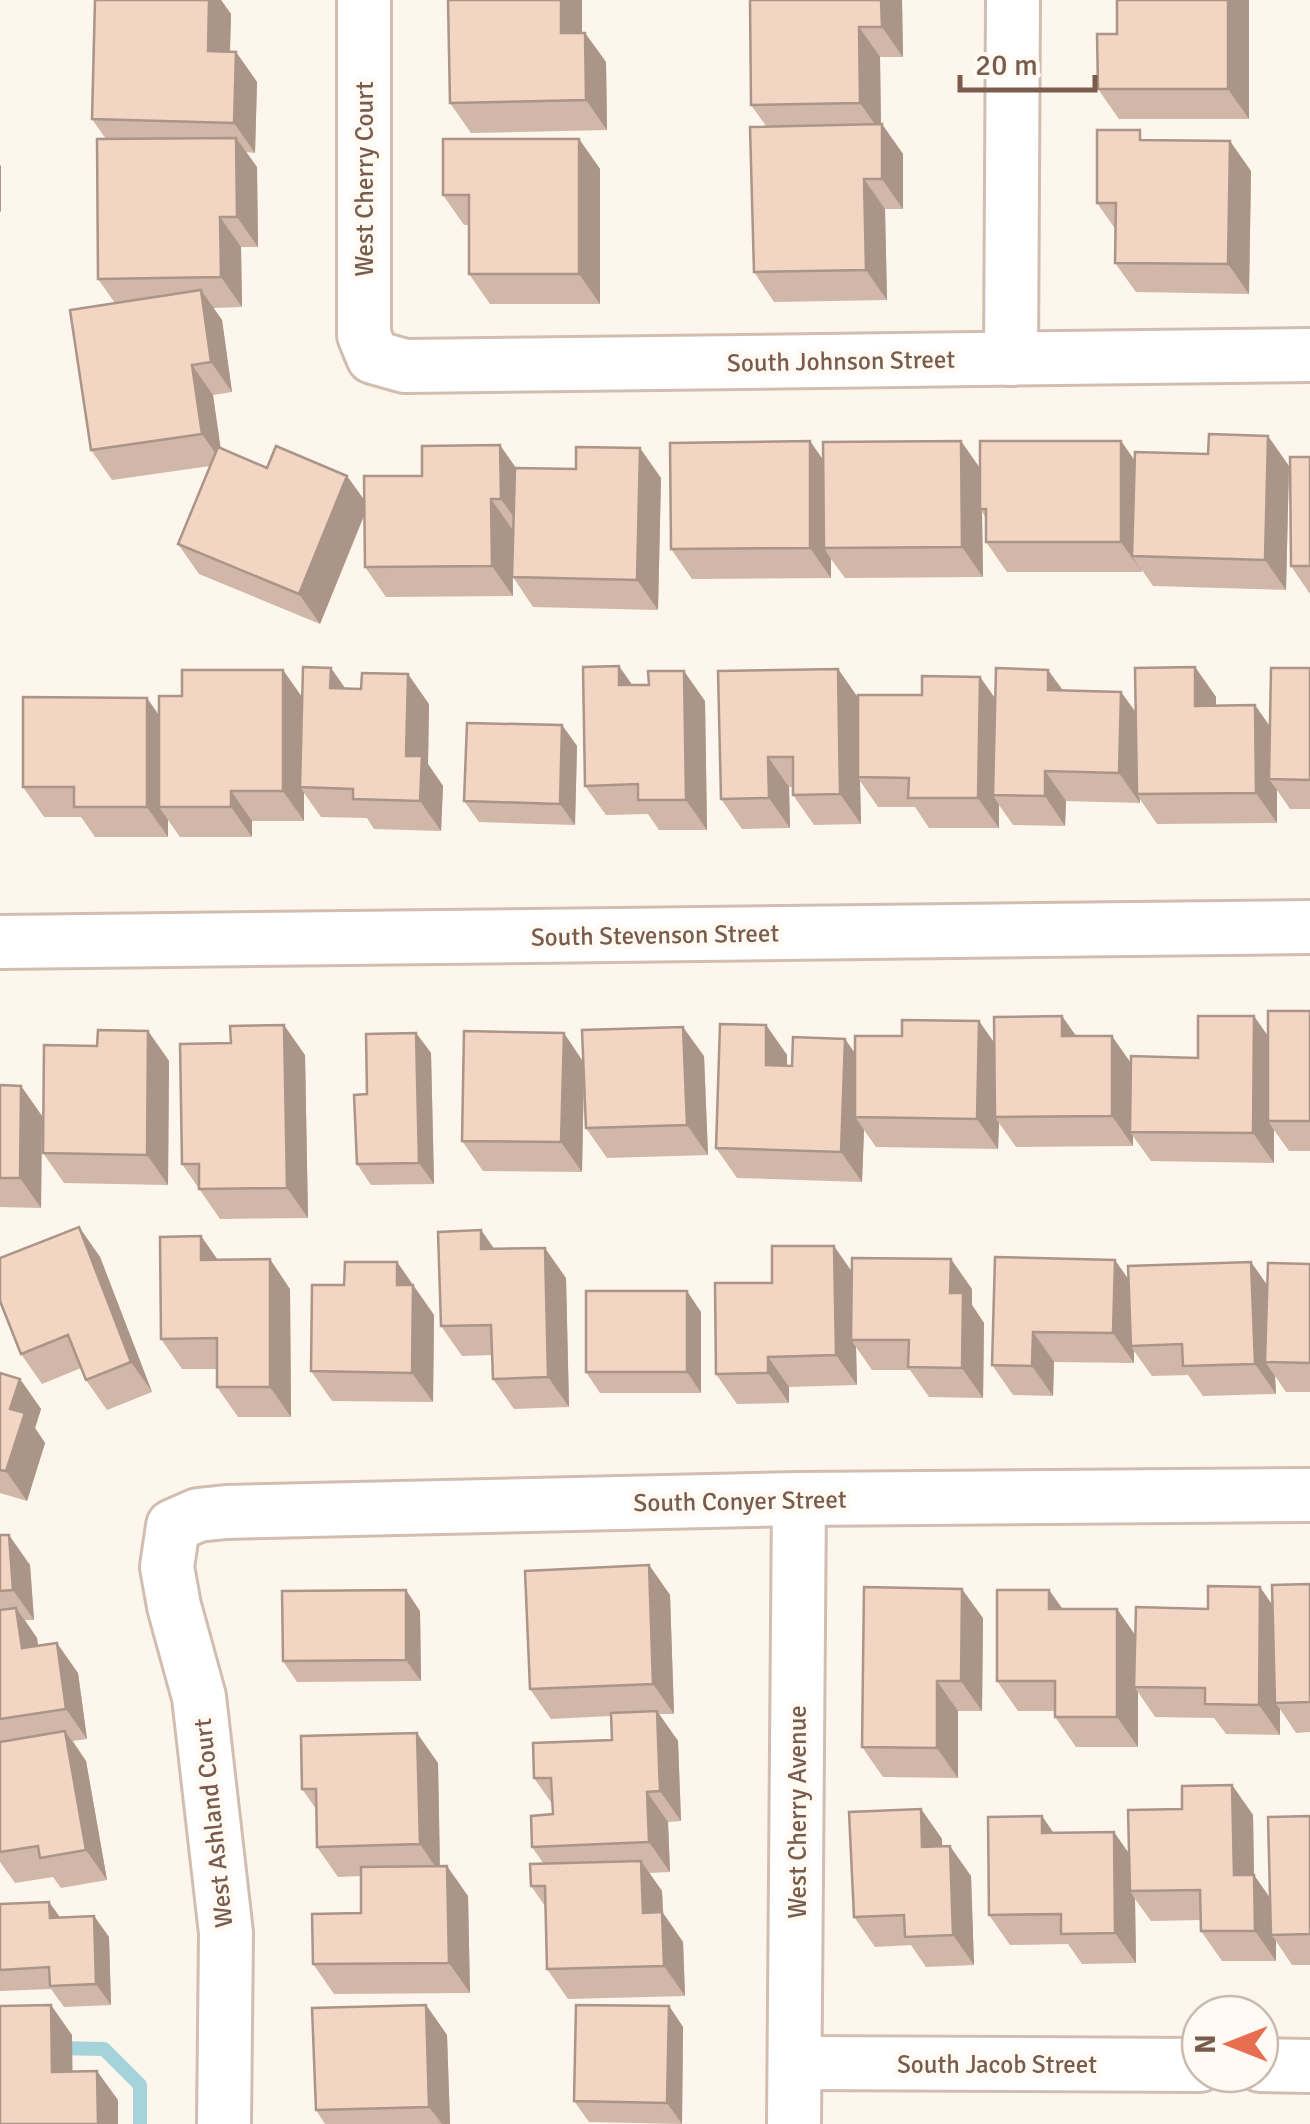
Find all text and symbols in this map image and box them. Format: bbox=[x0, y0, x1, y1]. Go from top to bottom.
scale bar bbox=[960, 30, 1095, 92]
text: 20 m bbox=[975, 47, 1038, 84]
street label: West Cherry Court bbox=[349, 81, 380, 277]
street label: South Johnson Street bbox=[727, 344, 956, 378]
street label: South Stevenson Street bbox=[531, 917, 780, 953]
street label: South Conyer Street bbox=[633, 1484, 847, 1518]
street label: West Cherry Avenue bbox=[782, 1705, 813, 1919]
street label: West Ashland Court bbox=[187, 1717, 239, 1929]
north arrow bbox=[1180, 1994, 1280, 2094]
text: N bbox=[1189, 2034, 1223, 2054]
street label: South Jacob Street bbox=[897, 2049, 1097, 2080]

